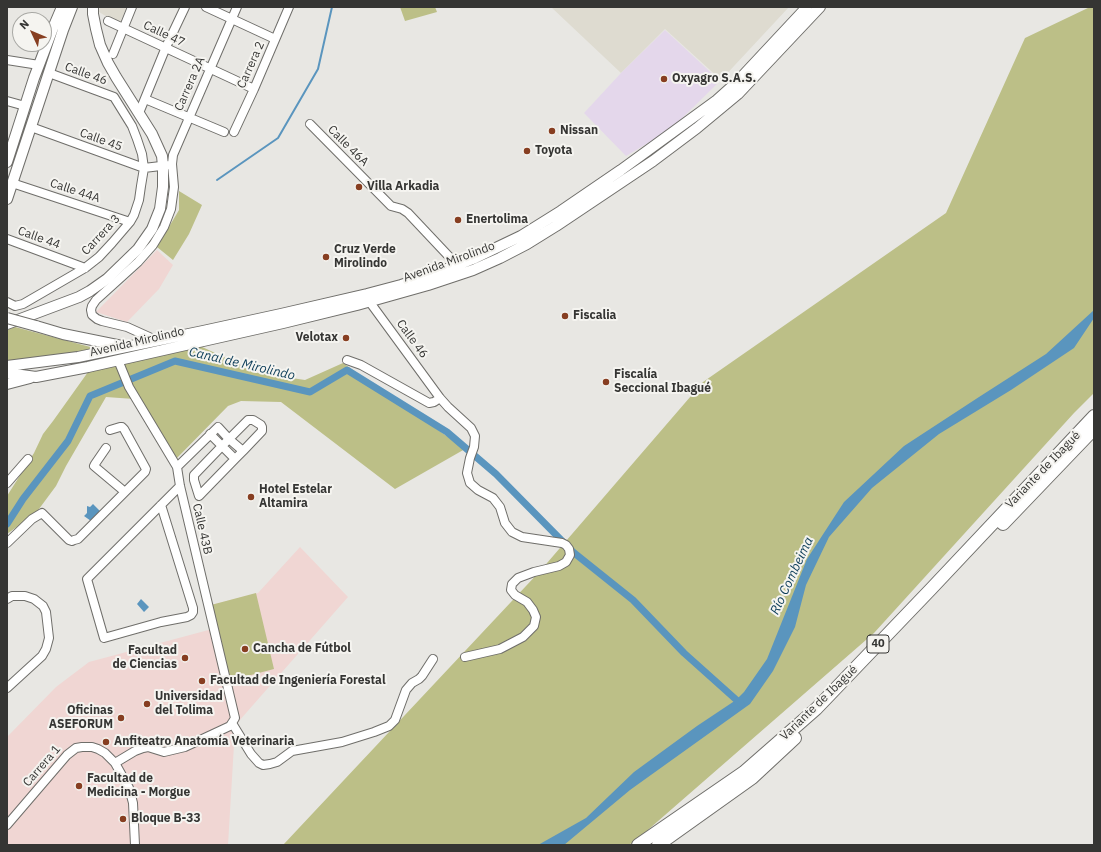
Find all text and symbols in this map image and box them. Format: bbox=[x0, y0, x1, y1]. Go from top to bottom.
north arrow bbox=[12, 12, 52, 52]
text: N bbox=[16, 17, 32, 32]
street label: Calle 47 bbox=[141, 18, 187, 50]
street label: Carrera 2 bbox=[234, 39, 268, 91]
street label: Carrera 2A bbox=[172, 55, 208, 113]
street label: Calle 46 bbox=[63, 60, 109, 88]
place label: Oxyagro S.A.S. bbox=[672, 72, 756, 86]
marker: Oxyagro S.A.S. bbox=[659, 74, 669, 84]
street label: Calle 46A bbox=[325, 123, 371, 169]
place label: Nissan bbox=[560, 124, 598, 138]
street label: Calle 45 bbox=[78, 126, 124, 154]
marker: Nissan bbox=[547, 126, 557, 136]
place label: Toyota bbox=[535, 144, 572, 158]
marker: Toyota bbox=[522, 146, 532, 156]
street label: Calle 44A bbox=[48, 176, 102, 206]
place label: Villa Arkadia bbox=[367, 180, 439, 194]
marker: Villa Arkadia bbox=[354, 182, 364, 192]
street label: Carrera 3 bbox=[79, 212, 123, 258]
place label: Enertolima bbox=[466, 213, 528, 227]
marker: Enertolima bbox=[453, 215, 463, 225]
street label: Calle 44 bbox=[16, 224, 62, 252]
street label: Avenida Mirolindo bbox=[401, 239, 497, 285]
place label: Cruz Verde Mirolindo bbox=[334, 243, 396, 271]
marker: Cruz Verde Mirolindo bbox=[321, 252, 331, 262]
place label: Fiscalia bbox=[573, 309, 616, 323]
marker: Fiscalia bbox=[560, 311, 570, 321]
street label: Calle 46 bbox=[393, 317, 431, 361]
street label: Avenida Mirolindo bbox=[88, 324, 186, 360]
place label: Velotax bbox=[295, 331, 338, 345]
marker: Velotax bbox=[341, 333, 351, 343]
water label: Canal de Mirolindo bbox=[187, 344, 297, 384]
place label: Fiscalía Seccional Ibagué bbox=[614, 368, 711, 396]
marker: Fiscalía Seccional Ibagué bbox=[601, 377, 611, 387]
street label: Variante de Ibagué bbox=[1002, 428, 1084, 512]
place label: Hotel Estelar Altamira bbox=[259, 483, 332, 511]
marker: Hotel Estelar Altamira bbox=[246, 492, 256, 502]
street label: Calle 43B bbox=[189, 502, 215, 556]
water label: Río Combeima bbox=[767, 535, 817, 617]
road number: 40 bbox=[867, 635, 889, 653]
place label: Cancha de Fútbol bbox=[253, 642, 351, 656]
place label: Facultad de Ciencias bbox=[112, 644, 177, 672]
marker: Cancha de Fútbol bbox=[240, 644, 250, 654]
marker: Facultad de Ciencias bbox=[180, 653, 190, 663]
street label: Variante de Ibagué bbox=[777, 662, 861, 744]
place label: Facultad de Ingeniería Forestal bbox=[210, 674, 386, 688]
marker: Facultad de Ingeniería Forestal bbox=[197, 676, 207, 686]
place label: Universidad del Tolima bbox=[155, 690, 223, 718]
marker: Universidad del Tolima bbox=[142, 699, 152, 709]
place label: Oficinas ASEFORUM bbox=[49, 704, 113, 732]
marker: Oficinas ASEFORUM bbox=[116, 713, 126, 723]
place label: Anfiteatro Anatomía Veterinaria bbox=[114, 735, 294, 749]
marker: Anfiteatro Anatomía Veterinaria bbox=[101, 737, 111, 747]
street label: Carrera 1 bbox=[20, 742, 64, 790]
place label: Facultad de Medicina - Morgue bbox=[87, 772, 190, 800]
marker: Facultad de Medicina - Morgue bbox=[74, 781, 84, 791]
place label: Bloque B-33 bbox=[131, 812, 201, 826]
marker: Bloque B-33 bbox=[118, 814, 128, 824]

